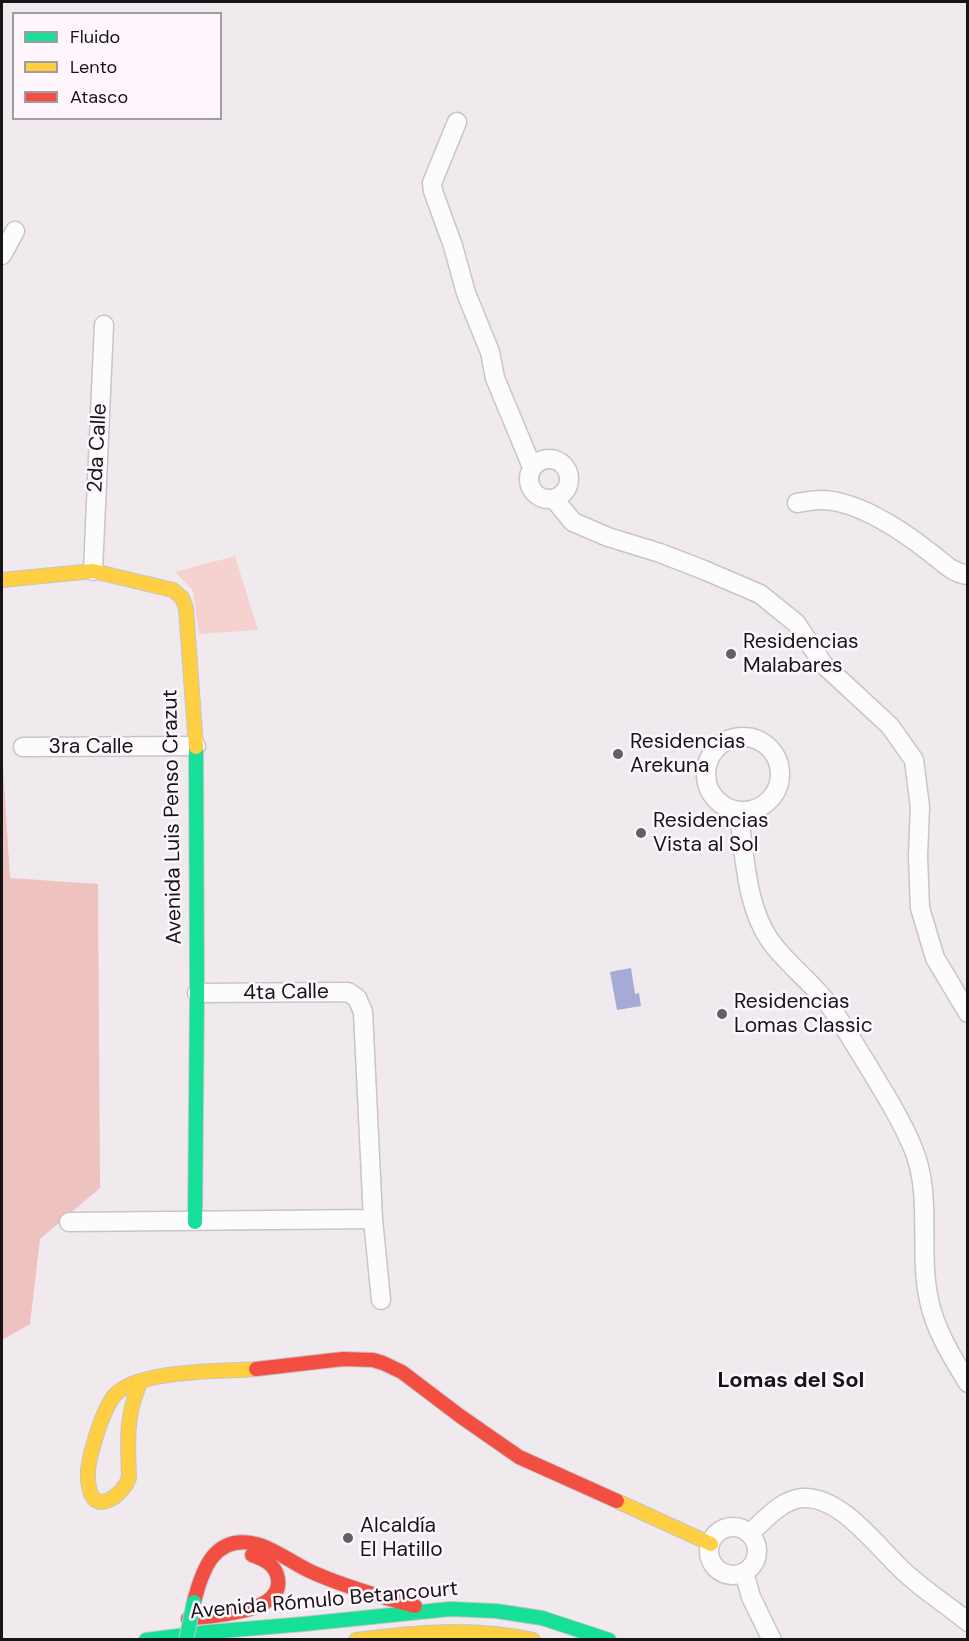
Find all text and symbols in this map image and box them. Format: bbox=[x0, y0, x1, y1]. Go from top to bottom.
legend bbox=[12, 12, 222, 120]
text: Fluido bbox=[70, 25, 120, 49]
text: Lento bbox=[70, 55, 117, 79]
text: Atasco bbox=[70, 85, 128, 109]
street label: 2da Calle bbox=[83, 403, 113, 493]
place label: Residencias Malabares bbox=[743, 629, 859, 679]
marker: Residencias Malabares bbox=[724, 647, 738, 661]
street label: Avenida Luis Penso Crazut bbox=[158, 689, 188, 945]
place label: Residencias Arekuna bbox=[630, 729, 746, 779]
street label: 3ra Calle bbox=[49, 734, 133, 760]
marker: Residencias Arekuna bbox=[611, 747, 625, 761]
place label: Residencias Vista al Sol bbox=[653, 808, 769, 858]
marker: Residencias Vista al Sol bbox=[634, 826, 648, 840]
street label: 4ta Calle bbox=[243, 980, 329, 1006]
place label: Residencias Lomas Classic bbox=[734, 989, 873, 1039]
marker: Residencias Lomas Classic bbox=[715, 1007, 729, 1021]
district label: Lomas del Sol bbox=[718, 1368, 864, 1394]
place label: Alcaldía El Hatillo bbox=[360, 1513, 443, 1563]
marker: Alcaldía El Hatillo bbox=[341, 1531, 355, 1545]
street label: Avenida Rómulo Betancourt bbox=[189, 1577, 459, 1625]

